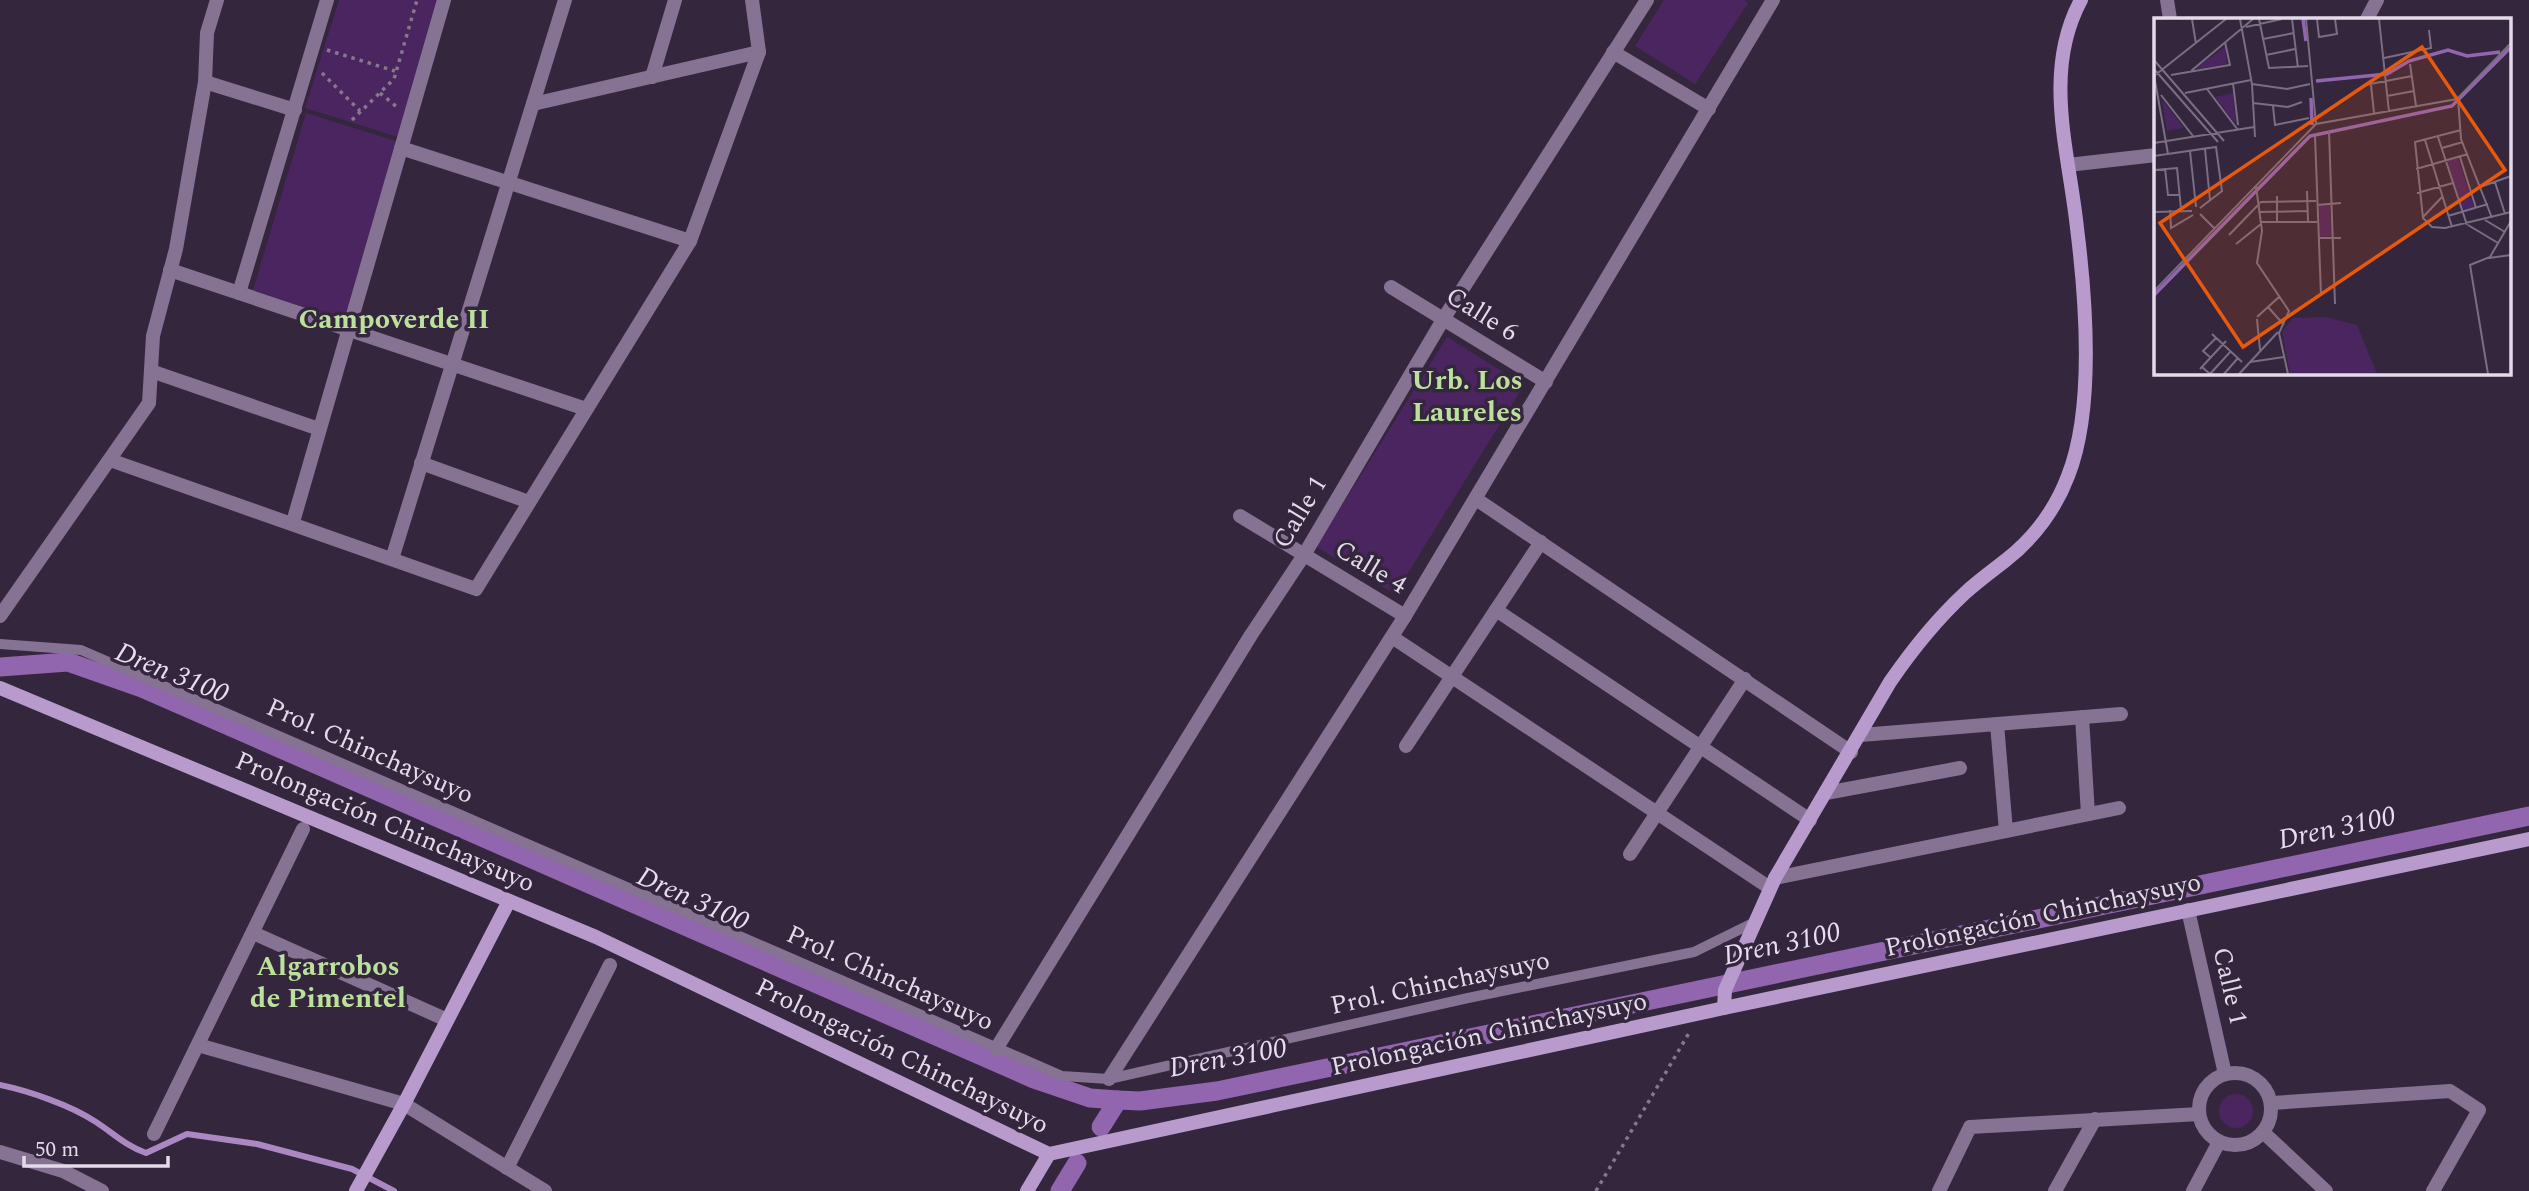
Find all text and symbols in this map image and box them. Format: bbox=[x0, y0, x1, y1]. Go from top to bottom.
inset map bbox=[2154, 18, 2512, 374]
street label: Calle 6 bbox=[1438, 276, 1526, 352]
district label: Campoverde II bbox=[298, 298, 490, 341]
district label: Urb. Los Laureles bbox=[1411, 359, 1523, 434]
street label: Calle 1 bbox=[1263, 468, 1337, 556]
street label: Calle 4 bbox=[1327, 530, 1415, 604]
water label: Dren 3100 bbox=[109, 631, 235, 715]
street label: Prol. Chinchaysuyo bbox=[260, 687, 480, 815]
street label: Prolongación Chinchaysuyo bbox=[229, 741, 541, 903]
water label: Dren 3100 bbox=[2274, 795, 2400, 861]
water label: Dren 3100 bbox=[630, 855, 756, 943]
street label: Prolongación Chinchaysuyo bbox=[1881, 862, 2205, 968]
water label: Dren 3100 bbox=[1719, 911, 1845, 977]
street label: Prol. Chinchaysuyo bbox=[780, 914, 1000, 1042]
street label: Prol. Chinchaysuyo bbox=[1327, 940, 1553, 1026]
street label: Calle 1 bbox=[2202, 943, 2258, 1029]
district label: Algarrobos de Pimentel bbox=[250, 945, 406, 1020]
street label: Prolongación Chinchaysuyo bbox=[748, 967, 1056, 1145]
street label: Prolongación Chinchaysuyo bbox=[1327, 981, 1651, 1087]
water label: Dren 3100 bbox=[1165, 1026, 1291, 1090]
scale bar bbox=[24, 1124, 168, 1168]
text: 50 m bbox=[35, 1134, 79, 1166]

